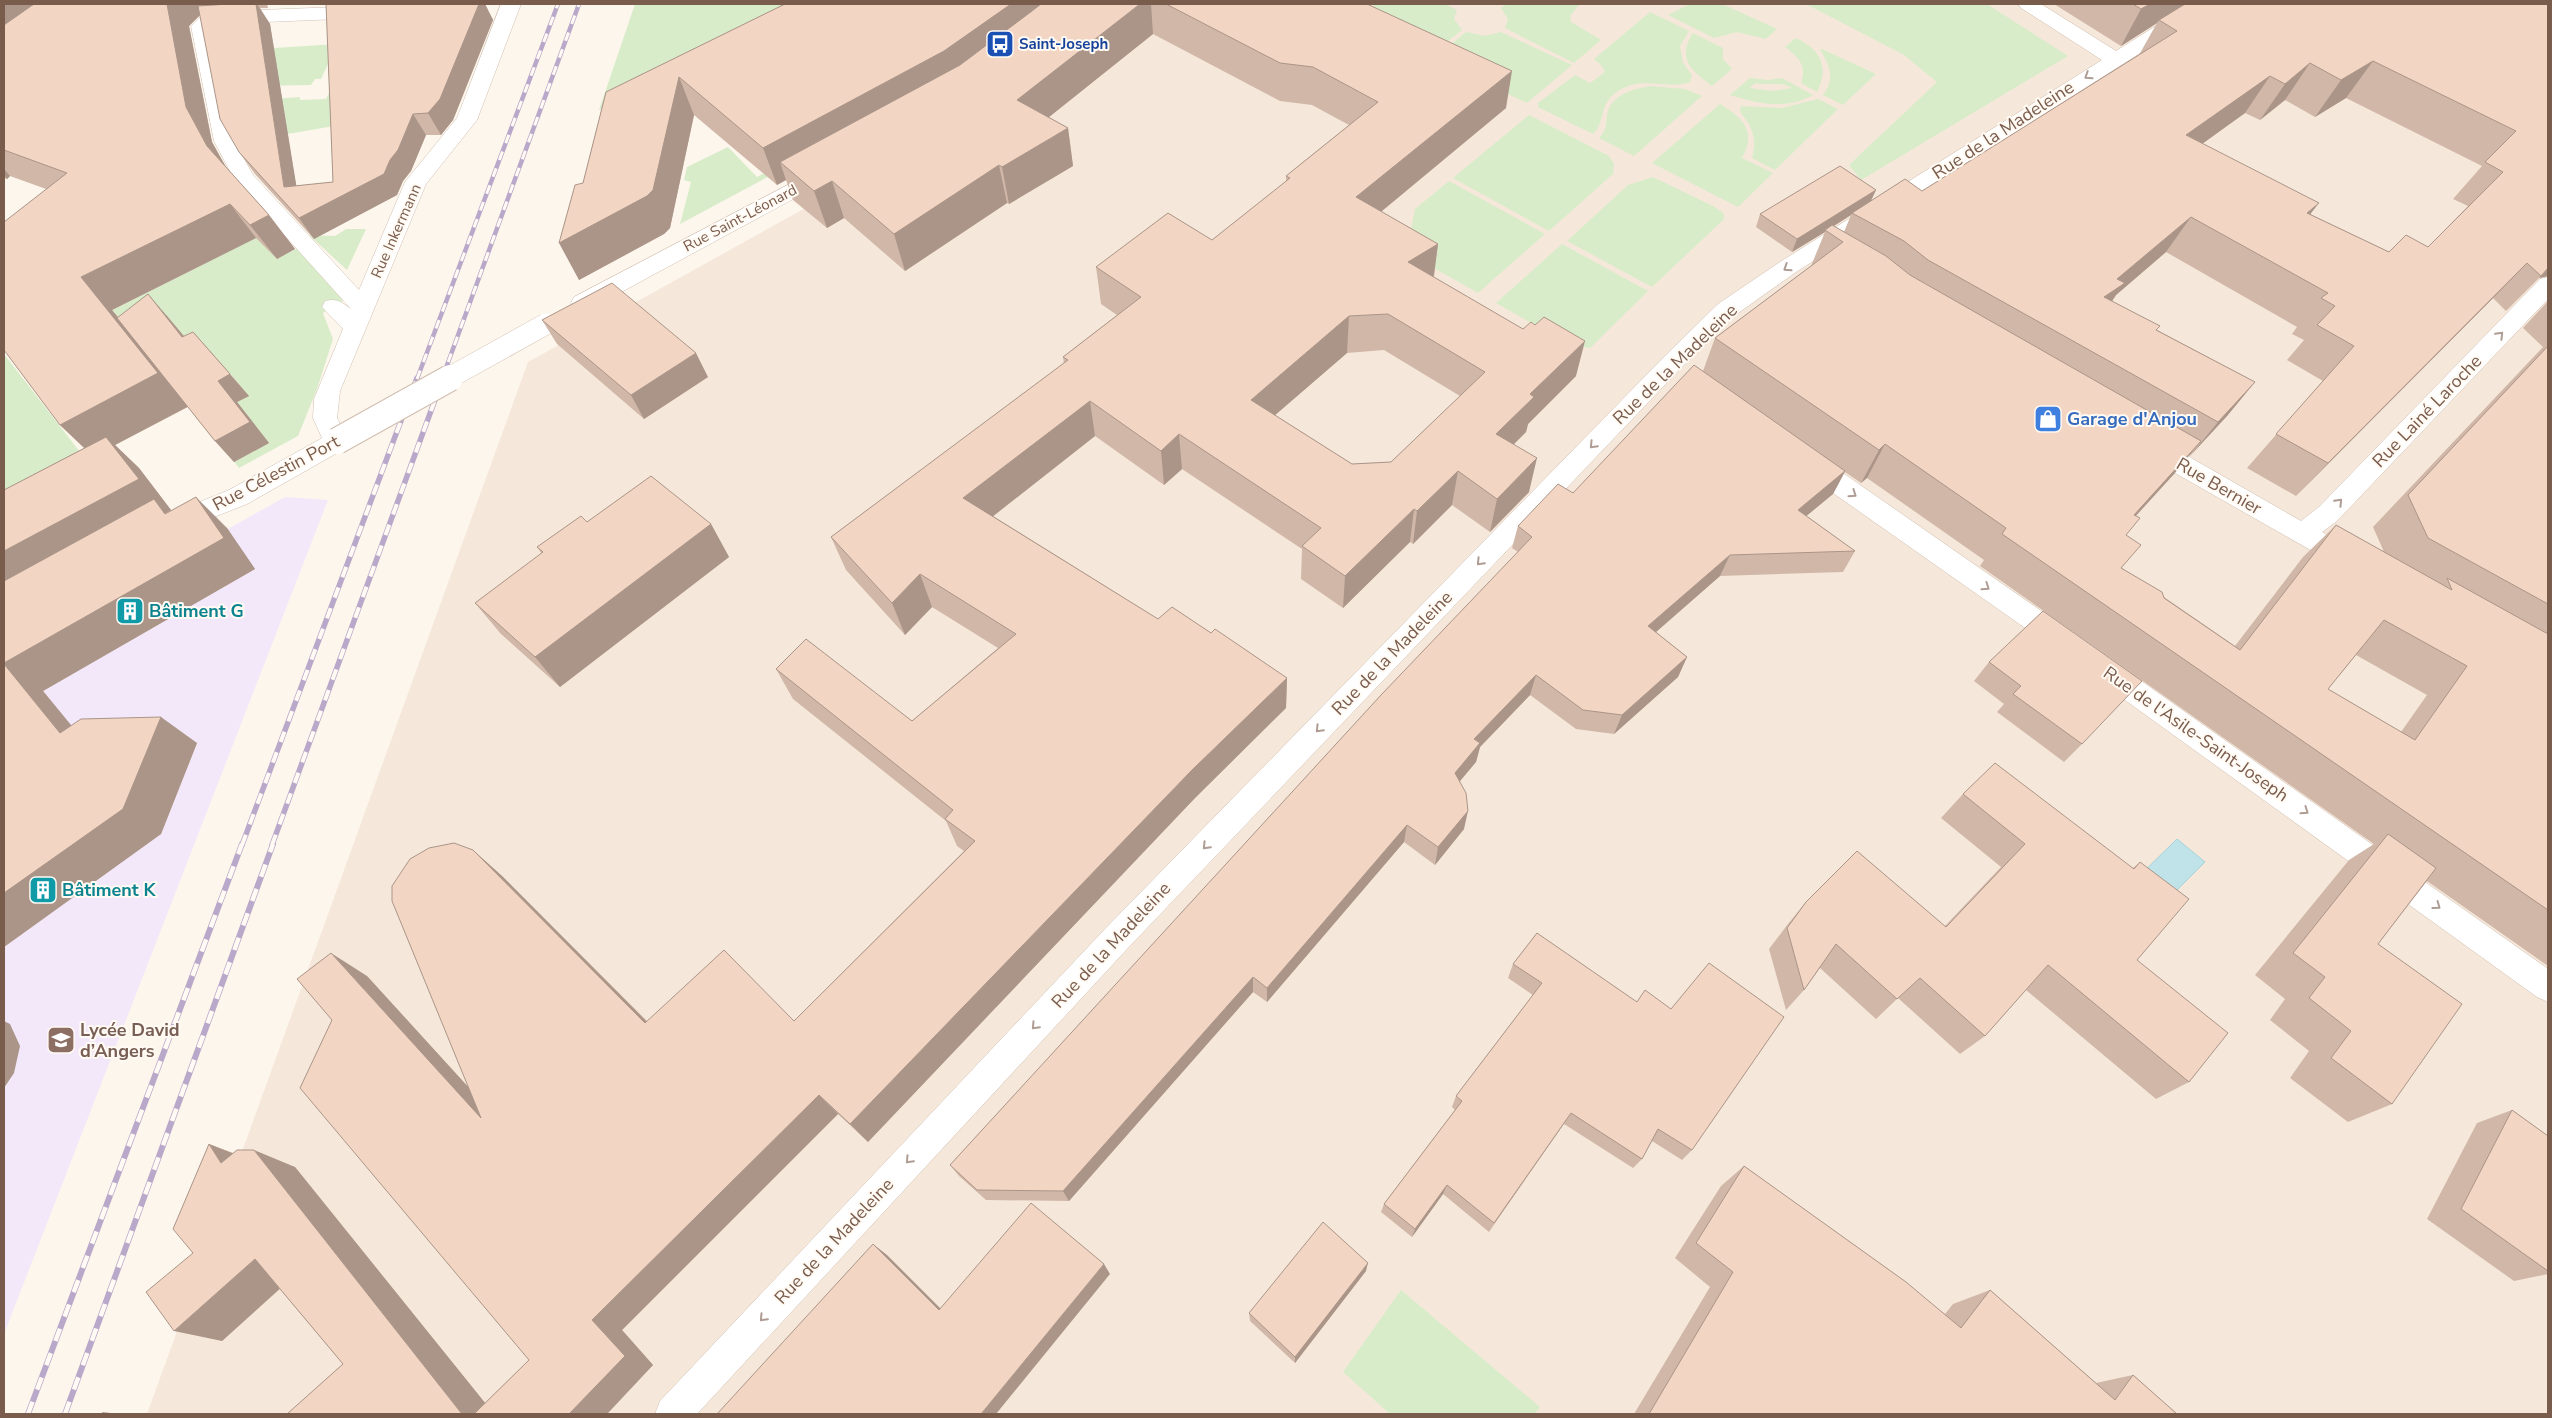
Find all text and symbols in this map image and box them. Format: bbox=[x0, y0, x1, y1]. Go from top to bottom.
bus stop icon: Saint-Joseph bbox=[985, 29, 1015, 59]
place label: Saint-Joseph bbox=[1019, 34, 1108, 54]
one-way arrow bbox=[2084, 69, 2093, 79]
street label: Rue de la Madeleine bbox=[1928, 75, 2078, 185]
street label: Rue Saint-Léonard bbox=[680, 180, 800, 256]
street label: Rue Inkermann bbox=[366, 181, 426, 281]
one-way arrow bbox=[1783, 262, 1793, 271]
street label: Rue de la Madeleine bbox=[1608, 298, 1742, 430]
one-way arrow bbox=[2494, 332, 2503, 341]
street label: Rue Lainé Laroche bbox=[2367, 349, 2487, 473]
shop icon: Garage d'Anjou bbox=[2033, 404, 2063, 434]
place label: Garage d'Anjou bbox=[2067, 407, 2197, 431]
street label: Rue Célestin Port bbox=[208, 429, 344, 517]
one-way arrow bbox=[1590, 439, 1599, 448]
street label: Rue Bernier bbox=[2172, 452, 2267, 520]
one-way arrow bbox=[1847, 488, 1857, 497]
one-way arrow bbox=[2333, 499, 2342, 508]
one-way arrow bbox=[1477, 556, 1486, 565]
one-way arrow bbox=[1980, 581, 1990, 590]
street label: Rue de la Madeleine bbox=[1326, 586, 1458, 720]
building icon: Bâtiment G bbox=[115, 596, 145, 626]
place label: Bâtiment G bbox=[149, 599, 244, 623]
street label: Rue de l'Asile-Saint-Joseph bbox=[2099, 661, 2293, 807]
one-way arrow bbox=[1316, 723, 1325, 732]
one-way arrow bbox=[2299, 805, 2309, 814]
one-way arrow bbox=[1203, 840, 1212, 849]
building icon: Bâtiment K bbox=[28, 875, 58, 905]
street label: Rue de la Madeleine bbox=[1046, 877, 1176, 1013]
place label: Bâtiment K bbox=[62, 878, 157, 902]
one-way arrow bbox=[2431, 900, 2441, 909]
place label: Lycée David d’Angers bbox=[80, 1018, 180, 1063]
one-way arrow bbox=[1032, 1020, 1041, 1029]
school or university icon: Lycée David d’Angers bbox=[46, 1025, 76, 1055]
one-way arrow bbox=[906, 1155, 915, 1164]
street label: Rue de la Madeleine bbox=[769, 1173, 899, 1309]
one-way arrow bbox=[760, 1312, 769, 1321]

